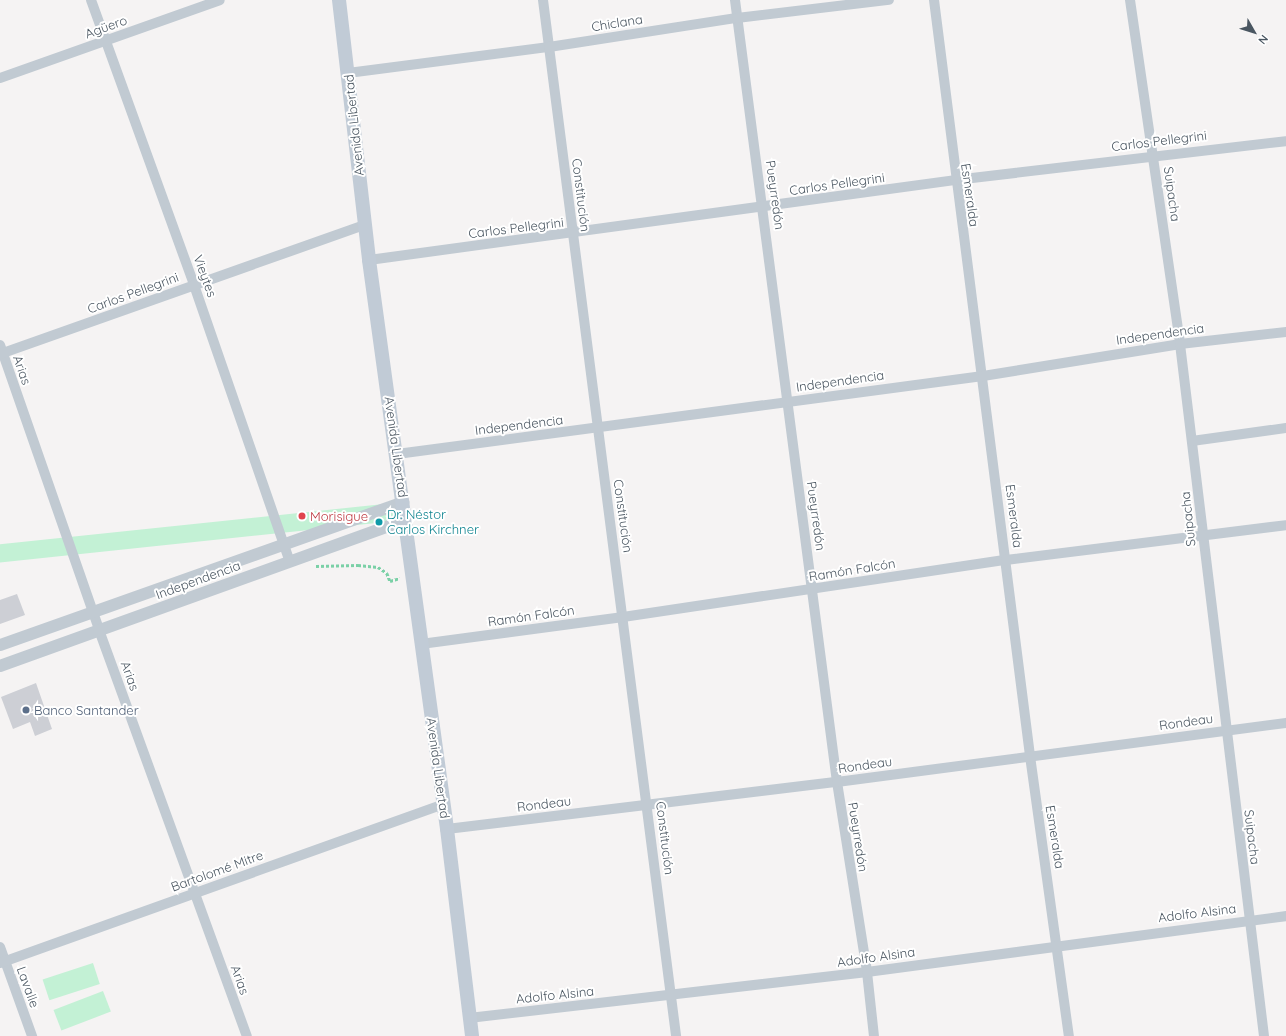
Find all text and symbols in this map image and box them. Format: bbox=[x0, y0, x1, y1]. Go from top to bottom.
street label: Chiclana bbox=[590, 11, 644, 35]
street label: Agüero bbox=[83, 12, 129, 42]
north arrow bbox=[1234, 12, 1274, 52]
text: N bbox=[1255, 32, 1271, 47]
street label: Avenida Libertad bbox=[341, 74, 367, 176]
street label: Carlos Pellegrini bbox=[1110, 127, 1208, 155]
street label: Constitución bbox=[569, 157, 593, 233]
street label: Pueyrredón bbox=[762, 159, 788, 231]
street label: Esmeralda bbox=[958, 162, 982, 228]
street label: Suipacha bbox=[1160, 166, 1184, 222]
street label: Carlos Pellegrini bbox=[788, 170, 886, 198]
street label: Carlos Pellegrini bbox=[467, 214, 565, 242]
street label: Vieytes bbox=[190, 253, 220, 299]
street label: Carlos Pellegrini bbox=[85, 269, 181, 317]
street label: Independencia bbox=[1115, 320, 1205, 348]
street label: Arias bbox=[10, 353, 34, 387]
street label: Independencia bbox=[795, 367, 885, 395]
street label: Avenida Libertad bbox=[381, 395, 411, 499]
street label: Independencia bbox=[474, 412, 564, 438]
street label: Constitución bbox=[610, 478, 636, 554]
street label: Pueyrredón bbox=[803, 480, 829, 552]
street label: Esmeralda bbox=[1002, 483, 1026, 549]
street label: Suipacha bbox=[1177, 491, 1199, 547]
place label: Dr. Néstor Carlos Kirchner bbox=[387, 507, 479, 538]
place label: Morisigue bbox=[310, 508, 368, 524]
marker: Morisigue bbox=[297, 511, 307, 521]
marker: Dr. Néstor Carlos Kirchner bbox=[374, 517, 384, 527]
street label: Ramón Falcón bbox=[808, 555, 896, 585]
street label: Independencia bbox=[154, 557, 242, 603]
street label: Ramón Falcón bbox=[487, 602, 575, 630]
street label: Arias bbox=[118, 659, 142, 693]
place label: Banco Santander bbox=[34, 702, 139, 718]
marker: Banco Santander bbox=[21, 705, 31, 715]
street label: Rondeau bbox=[1158, 710, 1214, 734]
street label: Avenida Libertad bbox=[423, 716, 453, 820]
street label: Rondeau bbox=[837, 753, 893, 777]
street label: Rondeau bbox=[516, 793, 572, 815]
street label: Constitución bbox=[653, 800, 677, 876]
street label: Pueyrredón bbox=[845, 801, 871, 873]
street label: Esmeralda bbox=[1042, 804, 1068, 870]
street label: Suipacha bbox=[1241, 809, 1263, 865]
street label: Bartolomé Mitre bbox=[169, 847, 265, 895]
street label: Adolfo Alsina bbox=[1157, 900, 1237, 926]
street label: Adolfo Alsina bbox=[836, 944, 916, 970]
street label: Arias bbox=[228, 963, 252, 997]
street label: Lavalle bbox=[13, 964, 43, 1010]
street label: Adolfo Alsina bbox=[515, 983, 595, 1007]

